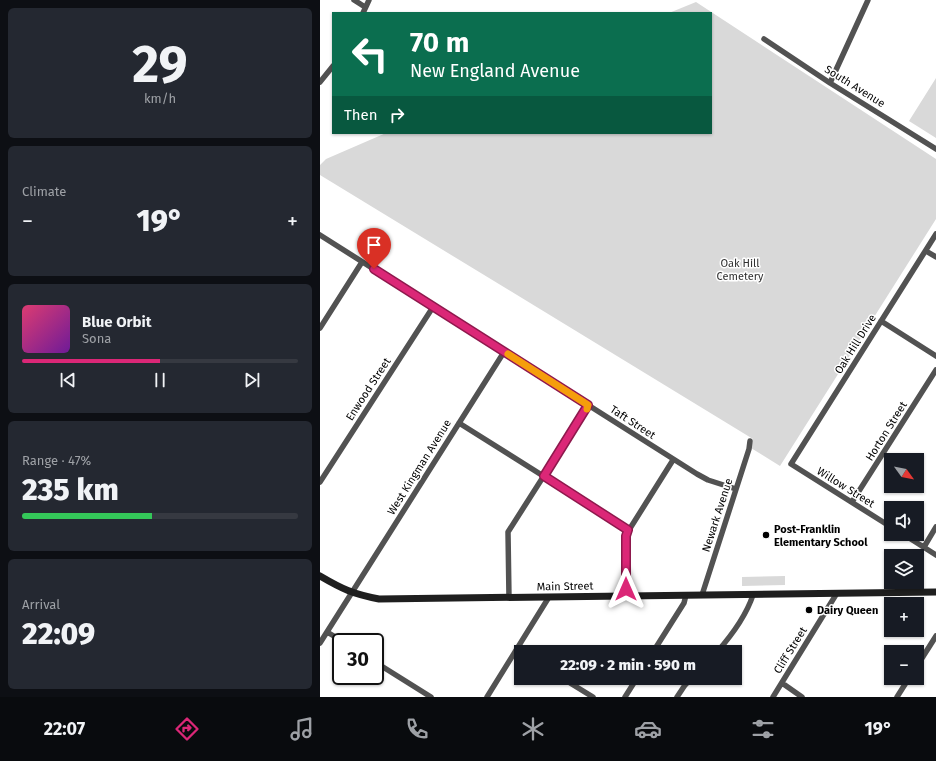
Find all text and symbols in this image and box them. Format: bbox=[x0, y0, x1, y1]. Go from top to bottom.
text: 70 m bbox=[410, 26, 469, 59]
icon: left bbox=[344, 28, 396, 80]
text: 29 bbox=[132, 33, 188, 96]
text: New England Avenue bbox=[410, 60, 580, 82]
street label: South Avenue bbox=[822, 63, 887, 110]
text: km/h bbox=[144, 91, 176, 106]
icon: right bbox=[386, 104, 408, 126]
text: Then bbox=[344, 106, 378, 124]
text: Climate bbox=[22, 184, 66, 199]
text: 19° bbox=[137, 203, 183, 239]
text: − bbox=[22, 208, 33, 235]
text: + bbox=[287, 208, 298, 235]
pin bbox=[357, 228, 391, 269]
icon: arrive bbox=[363, 234, 385, 256]
park label: Oak Hill Cemetery bbox=[717, 257, 764, 283]
street label: Oak Hill Drive bbox=[832, 312, 879, 376]
text: Blue Orbit bbox=[82, 313, 151, 331]
text: Sona bbox=[82, 331, 111, 346]
street label: Enwood Street bbox=[343, 355, 394, 423]
icon: previous bbox=[57, 369, 79, 391]
icon: pause bbox=[149, 369, 171, 391]
icon: next bbox=[241, 369, 263, 391]
street label: Horton Street bbox=[863, 399, 910, 463]
street label: Taft Street bbox=[608, 403, 658, 442]
street label: West Kingman Avenue bbox=[385, 417, 454, 517]
text: Range · 47% bbox=[22, 453, 91, 468]
north arrow bbox=[884, 453, 924, 493]
map controls bbox=[884, 453, 924, 685]
street label: Willow Street bbox=[814, 465, 877, 510]
text: 235 km bbox=[22, 472, 119, 508]
street label: Newark Avenue bbox=[699, 477, 735, 554]
button: sound bbox=[884, 501, 924, 541]
place label: Post-Franklin Elementary School bbox=[774, 523, 868, 549]
marker: Post-Franklin Elementary School bbox=[761, 530, 771, 540]
button: layers bbox=[884, 549, 924, 589]
position arrow bbox=[605, 568, 647, 610]
street label: Main Street bbox=[536, 580, 594, 593]
text: Arrival bbox=[22, 597, 60, 612]
button: + bbox=[884, 597, 924, 637]
place label: Dairy Queen bbox=[817, 604, 878, 617]
marker: Dairy Queen bbox=[804, 605, 814, 615]
text: 22:09 bbox=[22, 616, 95, 652]
street label: Cliff Street bbox=[771, 625, 810, 676]
speed limit sign: 30 bbox=[332, 633, 384, 685]
button: − bbox=[884, 645, 924, 685]
text: 22:09 · 2 min · 590 m bbox=[560, 656, 696, 674]
icon: directions bbox=[173, 715, 201, 743]
icon: music bbox=[288, 715, 316, 743]
icon: phone bbox=[403, 715, 431, 743]
icon: climate bbox=[519, 715, 547, 743]
icon: car bbox=[634, 715, 662, 743]
icon: filters bbox=[749, 715, 777, 743]
text: 22:07 bbox=[44, 718, 85, 740]
text: 19° bbox=[864, 718, 892, 740]

